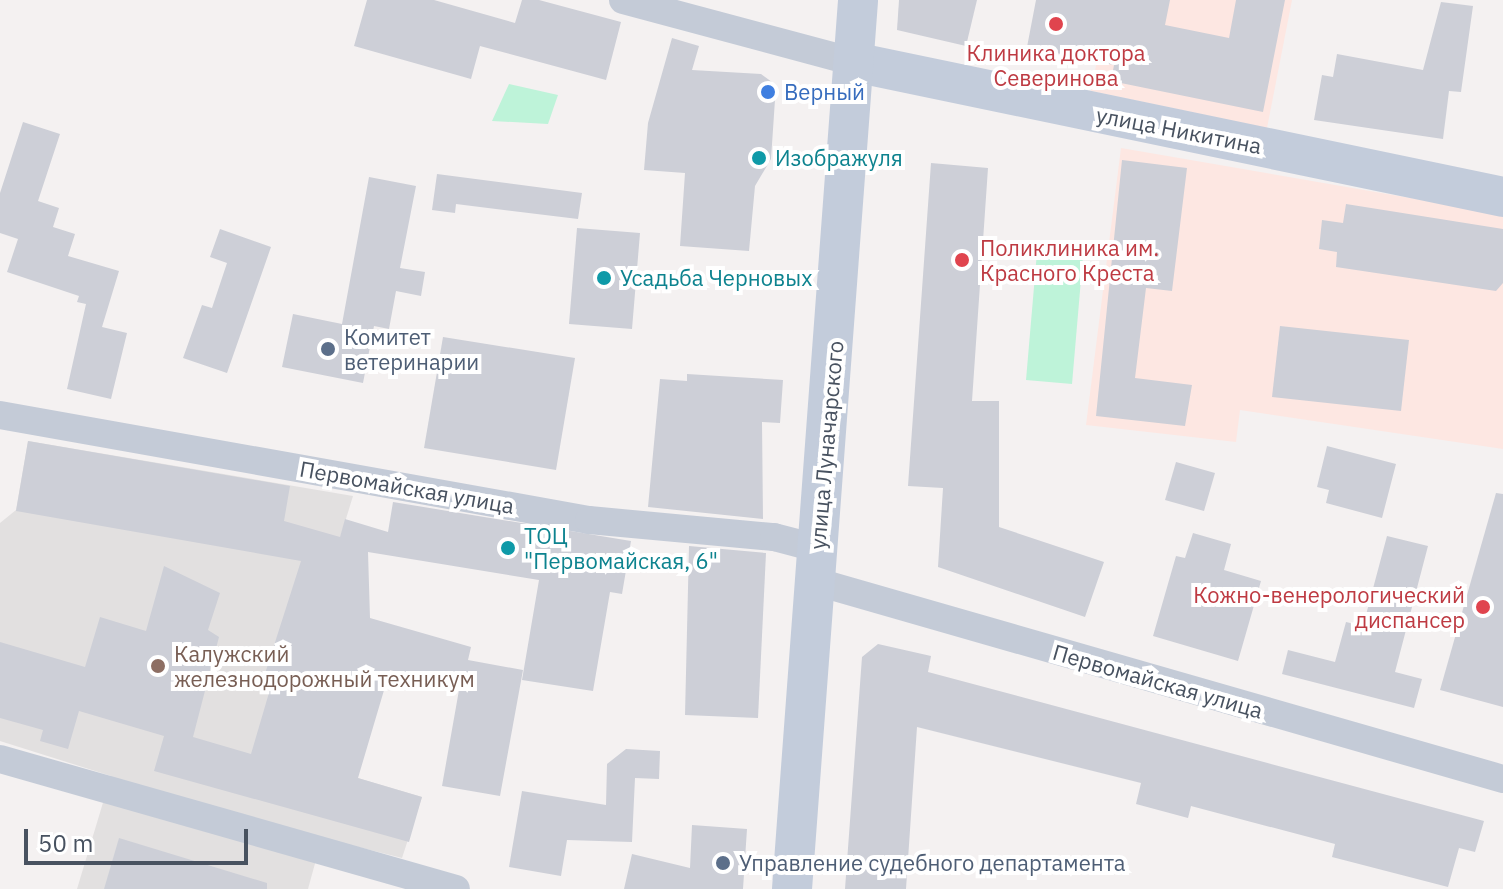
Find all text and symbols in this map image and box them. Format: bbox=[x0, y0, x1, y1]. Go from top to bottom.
marker: Клиника доктора Северинова bbox=[1045, 13, 1067, 35]
place label: Клиника доктора Северинова bbox=[966, 39, 1146, 90]
place label: Верный bbox=[784, 79, 865, 105]
marker: Верный bbox=[759, 83, 777, 101]
street label: улица Никитина bbox=[1094, 101, 1264, 159]
place label: Изображуля bbox=[775, 145, 903, 171]
marker: Изображуля bbox=[750, 149, 768, 167]
place label: Поликлиника им. Красного Креста bbox=[980, 234, 1159, 286]
marker: Поликлиника им. Красного Креста bbox=[951, 249, 973, 271]
place label: Усадьба Черновых bbox=[620, 265, 812, 291]
marker: Усадьба Черновых bbox=[595, 269, 613, 287]
place label: Комитет ветеринарии bbox=[344, 323, 479, 374]
street label: улица Луначарского bbox=[804, 339, 848, 551]
marker: Комитет ветеринарии bbox=[319, 340, 337, 358]
street label: Первомайская улица bbox=[298, 455, 516, 519]
place label: ТОЦ "Первомайская, 6" bbox=[524, 522, 718, 574]
marker: ТОЦ "Первомайская, 6" bbox=[499, 539, 517, 557]
place label: Кожно-венерологический диспансер bbox=[1193, 581, 1465, 632]
marker: Кожно-венерологический диспансер bbox=[1472, 596, 1494, 618]
street label: Первомайская улица bbox=[1050, 638, 1266, 724]
place label: Калужский железнодорожный техникум bbox=[174, 640, 475, 692]
marker: Калужский железнодорожный техникум bbox=[149, 657, 167, 675]
scale bar bbox=[28, 813, 252, 863]
text: 50 m bbox=[38, 827, 93, 859]
place label: Управление судебного департамента bbox=[739, 850, 1126, 876]
marker: Управление судебного департамента bbox=[714, 854, 732, 872]

